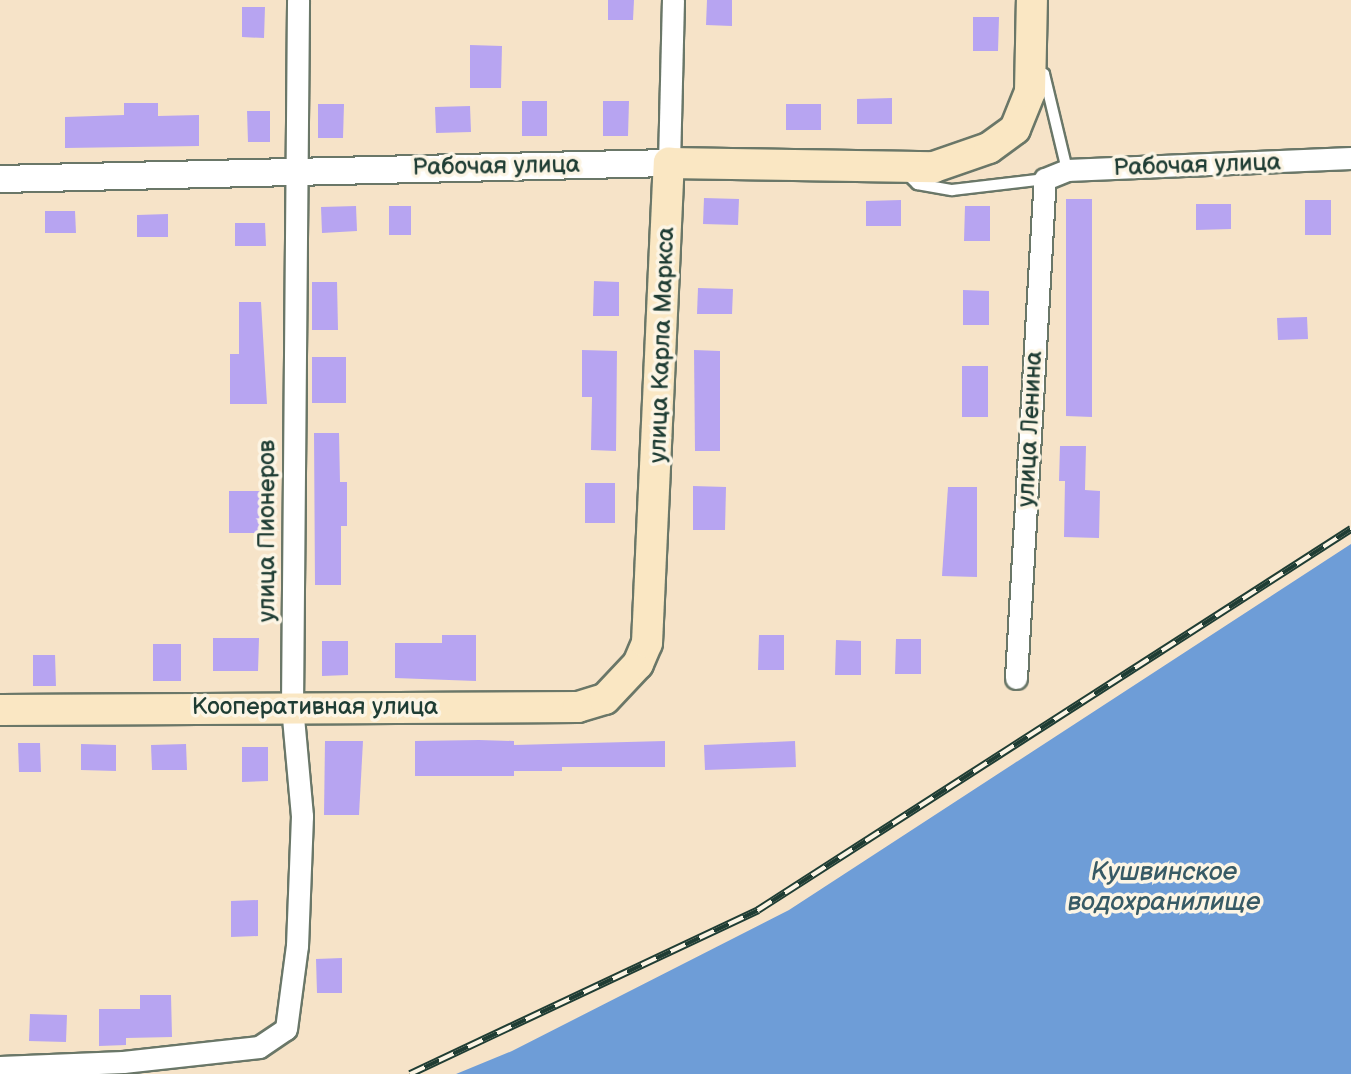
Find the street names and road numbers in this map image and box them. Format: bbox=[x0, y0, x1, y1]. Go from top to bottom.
street label: Рабочая улица bbox=[1113, 148, 1281, 182]
street label: Рабочая улица bbox=[412, 150, 580, 182]
street label: улица Карла Маркса bbox=[643, 226, 681, 464]
street label: улица Ленина bbox=[1012, 350, 1048, 508]
street label: улица Пионеров bbox=[253, 440, 281, 622]
street label: Кооперативная улица bbox=[192, 693, 438, 721]

